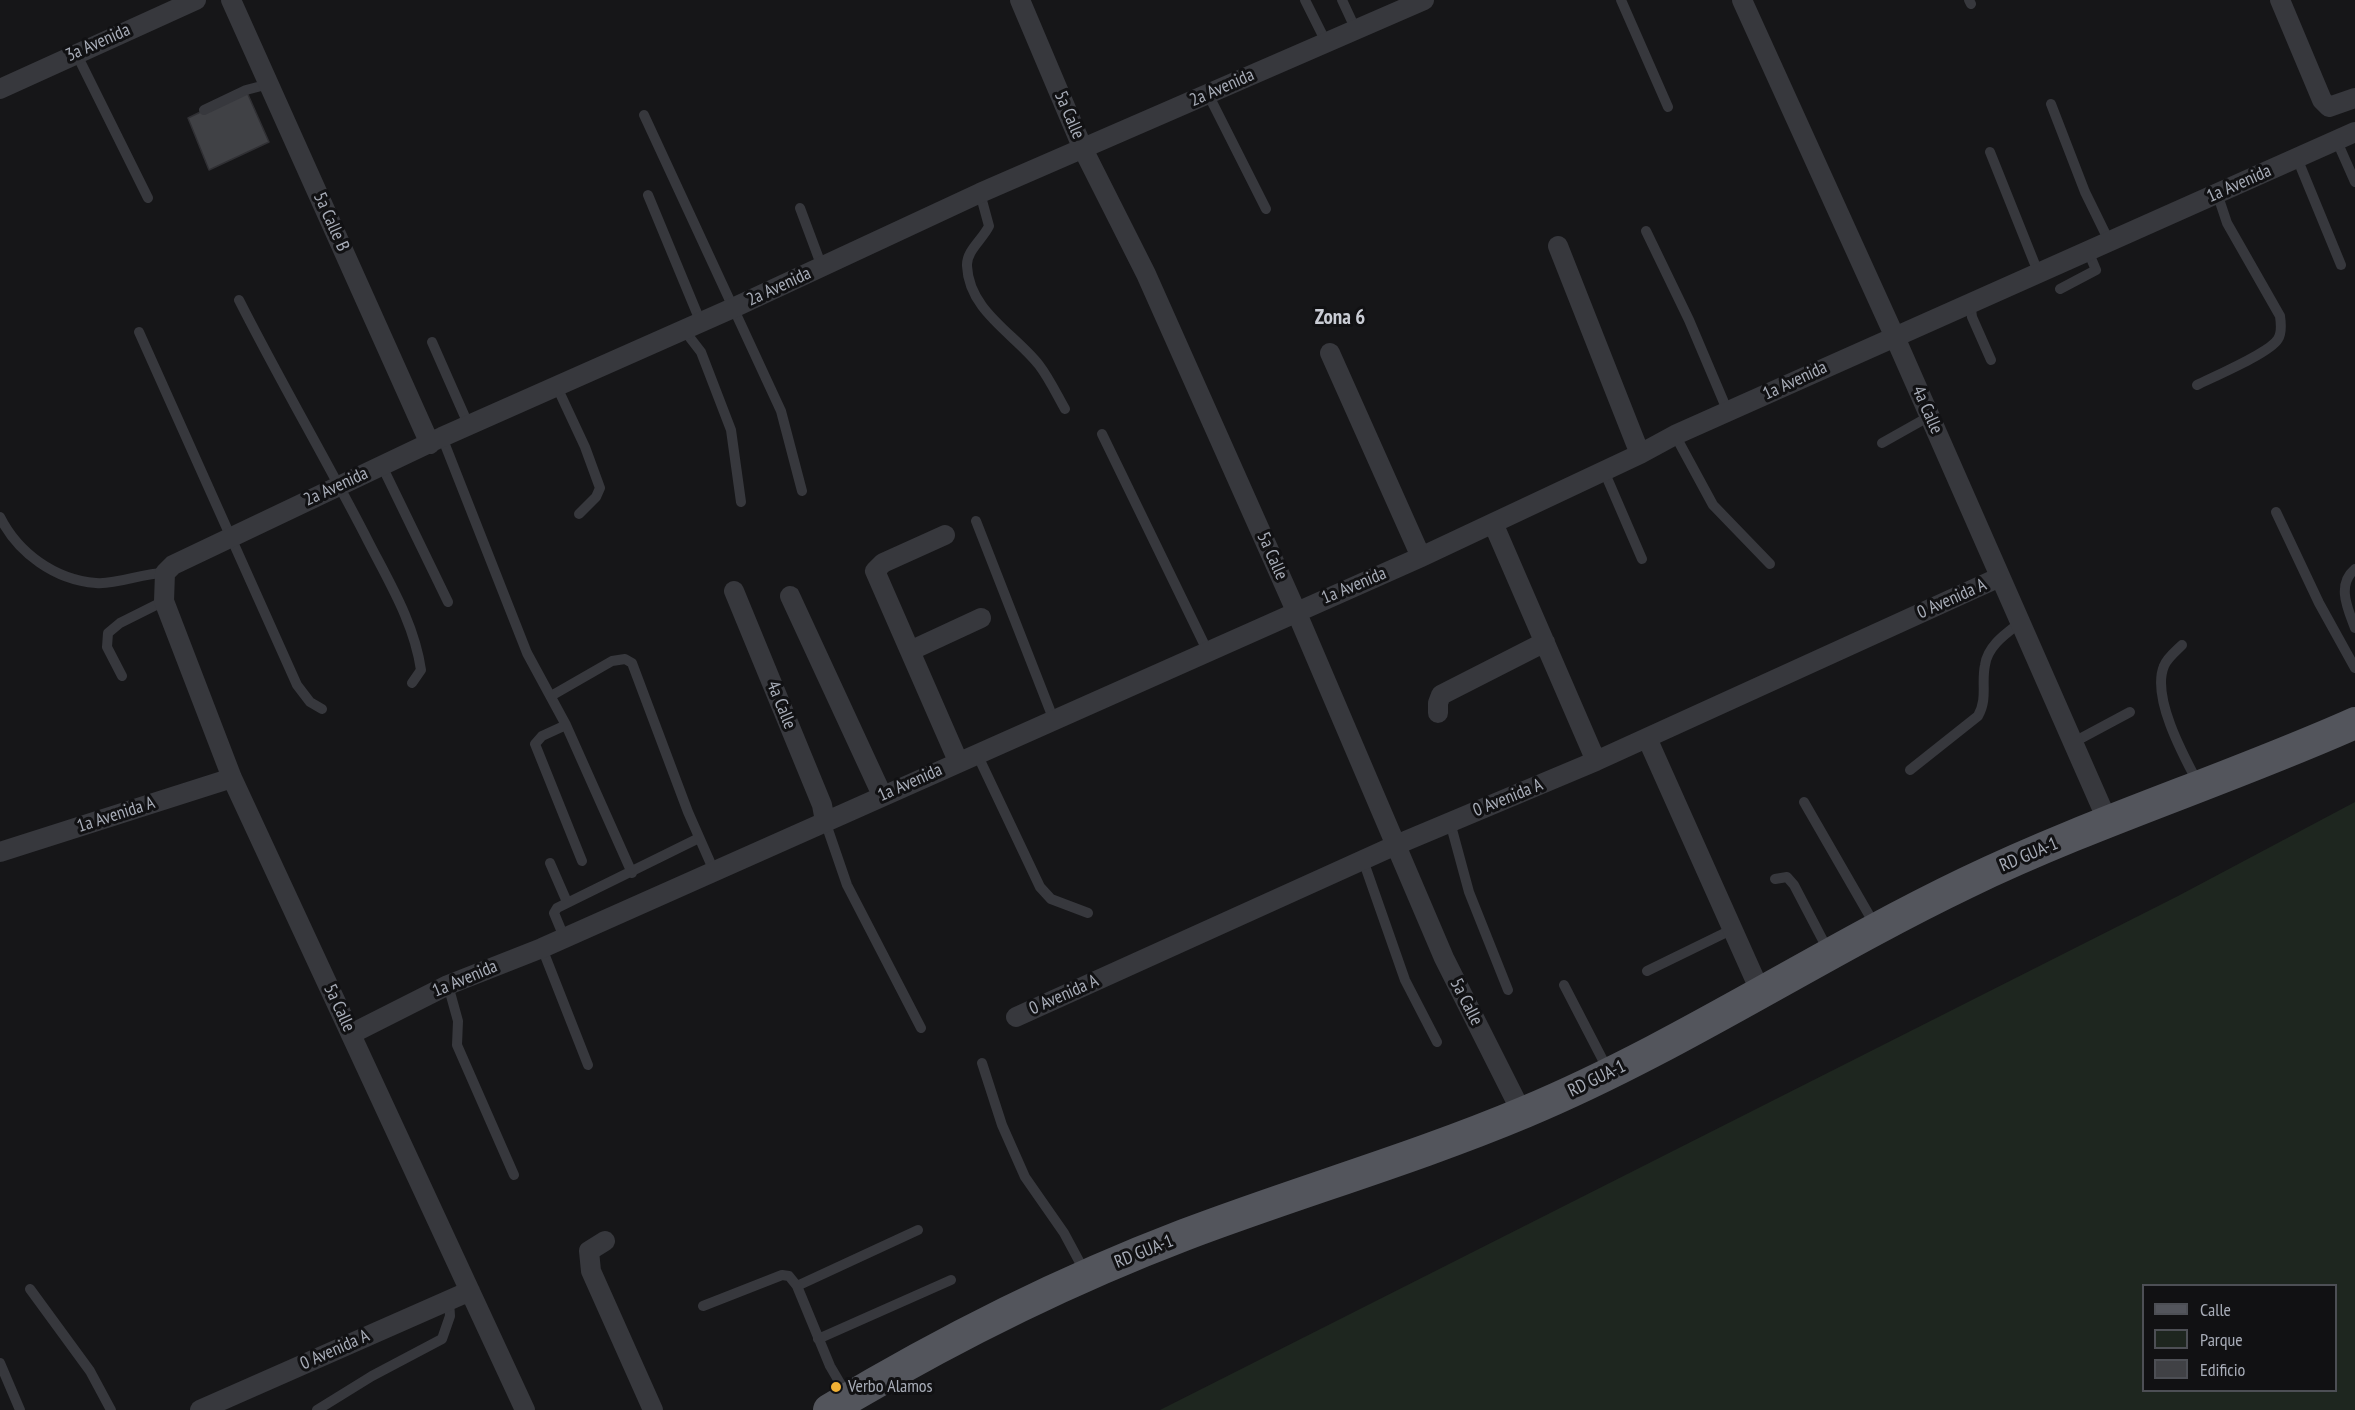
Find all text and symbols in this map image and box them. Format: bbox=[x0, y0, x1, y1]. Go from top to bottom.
street label: 3a Avenida bbox=[62, 19, 134, 67]
street label: 2a Avenida bbox=[1186, 64, 1258, 112]
street label: 5a Calle bbox=[1049, 88, 1089, 142]
street label: 1a Avenida bbox=[2203, 160, 2275, 208]
street label: 5a Calle B bbox=[308, 189, 354, 255]
street label: 2a Avenida bbox=[743, 263, 815, 311]
district label: Zona 6 bbox=[1315, 305, 1365, 331]
street label: 1a Avenida bbox=[1759, 357, 1831, 405]
street label: 4a Calle bbox=[1907, 383, 1947, 437]
street label: 2a Avenida bbox=[300, 463, 372, 511]
street label: 5a Calle bbox=[1252, 529, 1292, 583]
street label: 1a Avenida bbox=[1318, 563, 1390, 609]
street label: 0 Avenida A bbox=[1914, 574, 1990, 624]
street label: 4a Calle bbox=[762, 678, 800, 732]
street label: 1a Avenida bbox=[874, 759, 946, 807]
street label: 0 Avenida A bbox=[1470, 774, 1546, 822]
street label: 1a Avenida A bbox=[74, 792, 158, 838]
street label: RD GUA-1 bbox=[1997, 833, 2061, 877]
street label: 1a Avenida bbox=[429, 956, 501, 1002]
street label: 0 Avenida A bbox=[1026, 970, 1102, 1020]
street label: 5a Calle bbox=[1445, 975, 1487, 1029]
street label: 5a Calle bbox=[319, 981, 359, 1035]
street label: RD GUA-1 bbox=[1565, 1056, 1629, 1102]
street label: RD GUA-1 bbox=[1111, 1230, 1177, 1274]
legend bbox=[2142, 1284, 2337, 1392]
text: Calle bbox=[2200, 1298, 2231, 1321]
street label: 0 Avenida A bbox=[297, 1325, 373, 1375]
text: Parque bbox=[2200, 1328, 2243, 1351]
text: Edificio bbox=[2200, 1358, 2245, 1381]
place label: Verbo Alamos bbox=[848, 1376, 933, 1398]
marker: Verbo Alamos bbox=[829, 1380, 843, 1394]

